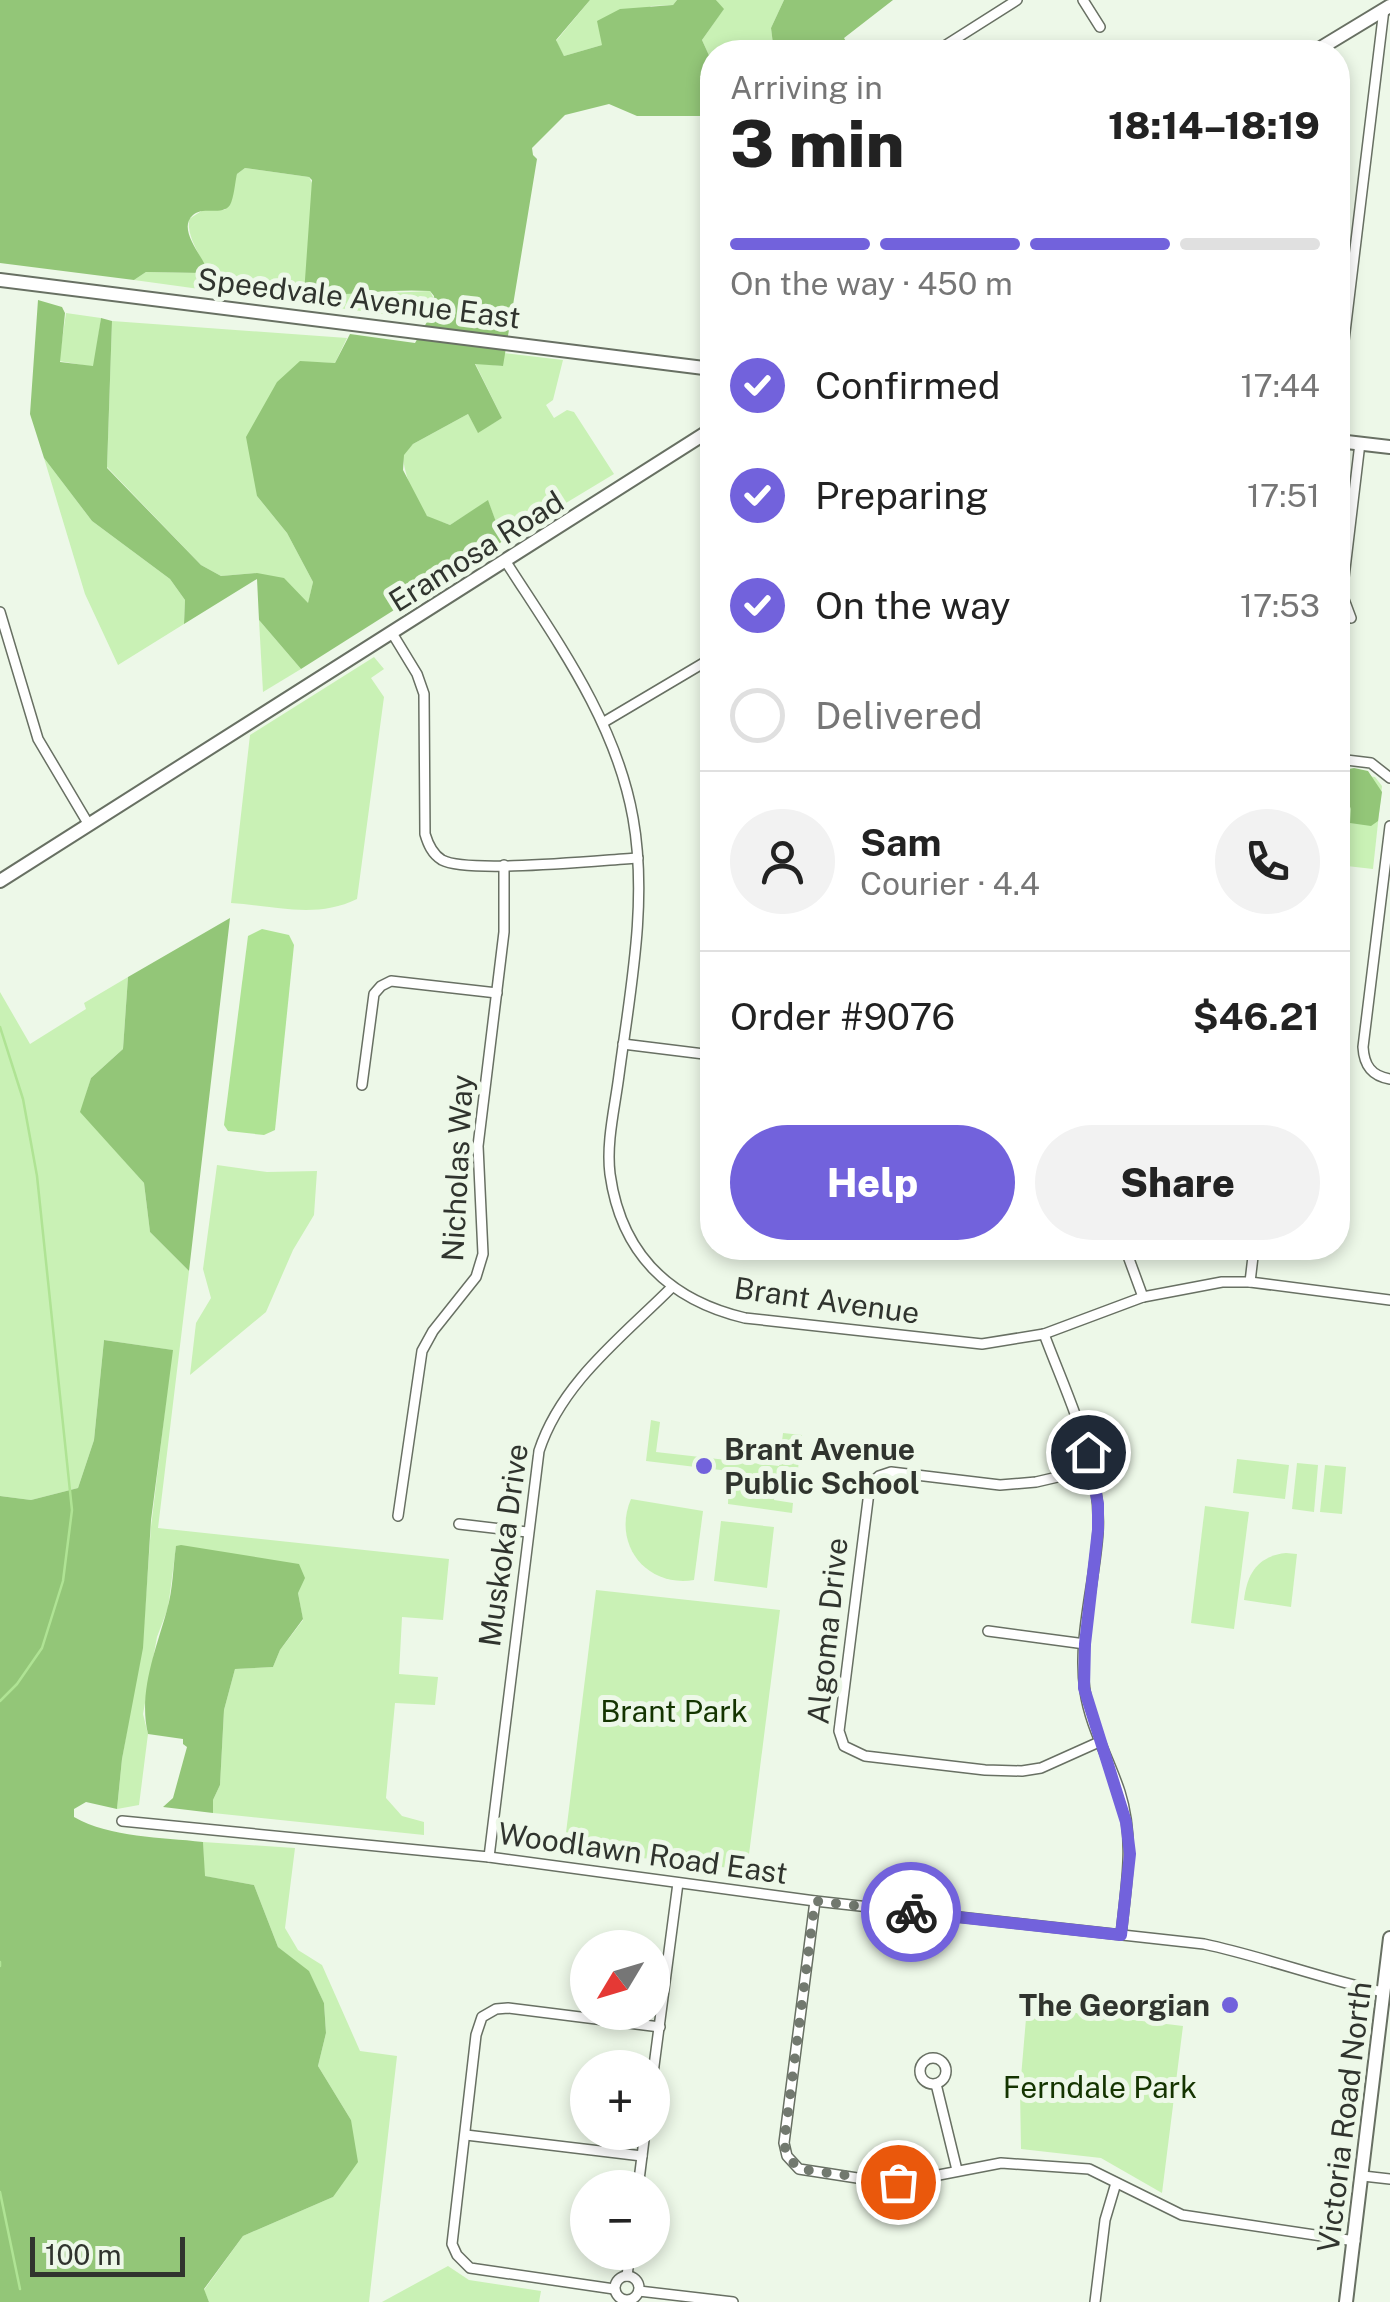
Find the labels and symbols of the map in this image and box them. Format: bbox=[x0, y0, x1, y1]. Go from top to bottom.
street label: Speedvale Avenue East bbox=[195, 260, 523, 336]
street label: Eramosa Road bbox=[382, 483, 570, 619]
street label: Nicholas Way bbox=[434, 1074, 480, 1262]
street label: Brant Avenue bbox=[732, 1269, 922, 1331]
pin bbox=[1046, 1410, 1131, 1495]
place label: Brant Avenue Public School bbox=[724, 1431, 920, 1501]
street label: Muskoka Drive bbox=[471, 1441, 535, 1649]
marker: Brant Avenue Public School bbox=[693, 1455, 715, 1477]
street label: Algoma Drive bbox=[799, 1536, 855, 1726]
park label: Brant Park bbox=[600, 1693, 748, 1729]
street label: Woodlawn Road East bbox=[496, 1815, 790, 1891]
courier bbox=[861, 1862, 961, 1962]
north arrow bbox=[570, 1930, 670, 2030]
street label: Victoria Road North bbox=[1310, 1980, 1378, 2254]
place label: The Georgian bbox=[1019, 1987, 1210, 2023]
marker: The Georgian bbox=[1219, 1994, 1241, 2016]
park label: Ferndale Park bbox=[1003, 2069, 1197, 2105]
pin bbox=[856, 2140, 941, 2225]
scale bar bbox=[30, 2232, 185, 2276]

